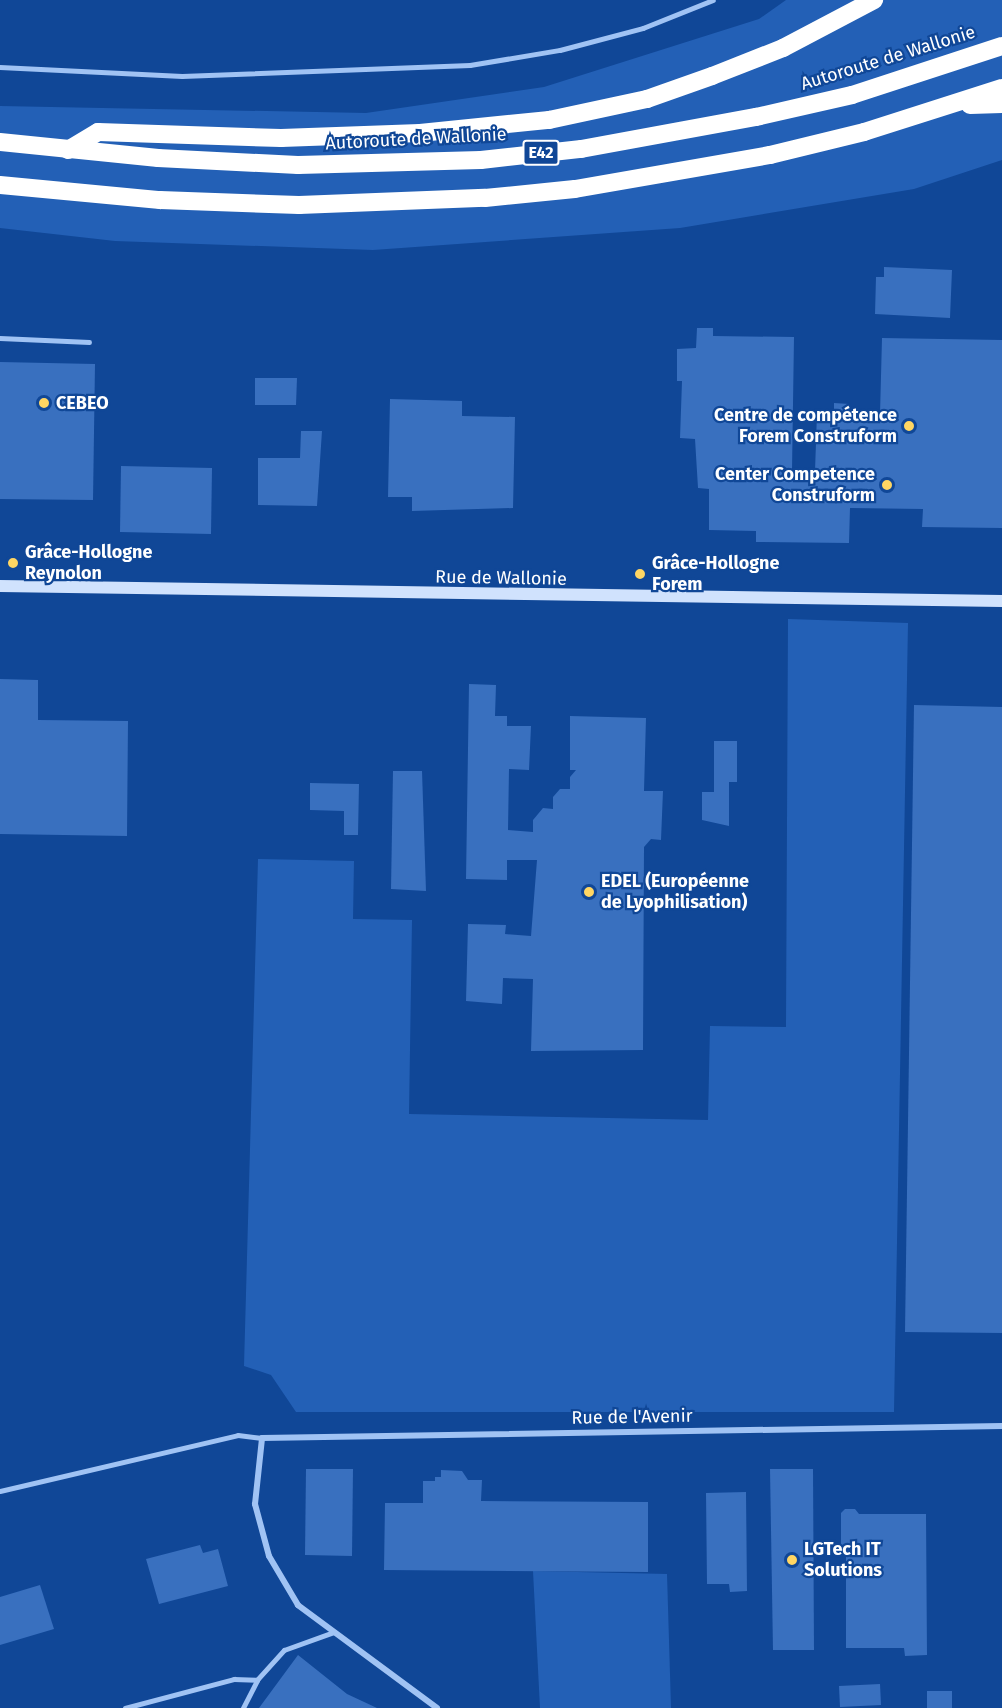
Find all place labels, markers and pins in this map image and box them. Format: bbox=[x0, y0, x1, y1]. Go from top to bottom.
place label: CEBEO bbox=[56, 392, 109, 414]
marker: CEBEO bbox=[37, 396, 51, 410]
place label: Centre de compétence Forem Construform bbox=[714, 405, 897, 448]
marker: Centre de compétence Forem Construform bbox=[902, 419, 916, 433]
place label: Center Competence Construform bbox=[715, 464, 875, 506]
marker: Center Competence Construform bbox=[880, 478, 894, 492]
place label: Grâce-Hollogne Reynolon bbox=[25, 542, 152, 584]
place label: Grâce-Hollogne Forem bbox=[652, 553, 779, 596]
marker: Grâce-Hollogne Reynolon bbox=[6, 556, 20, 570]
marker: Grâce-Hollogne Forem bbox=[633, 567, 647, 581]
place label: EDEL (Européenne de Lyophilisation) bbox=[601, 871, 749, 914]
marker: EDEL (Européenne de Lyophilisation) bbox=[582, 885, 596, 899]
place label: LGTech IT Solutions bbox=[804, 1539, 882, 1582]
marker: LGTech IT Solutions bbox=[785, 1553, 799, 1567]

